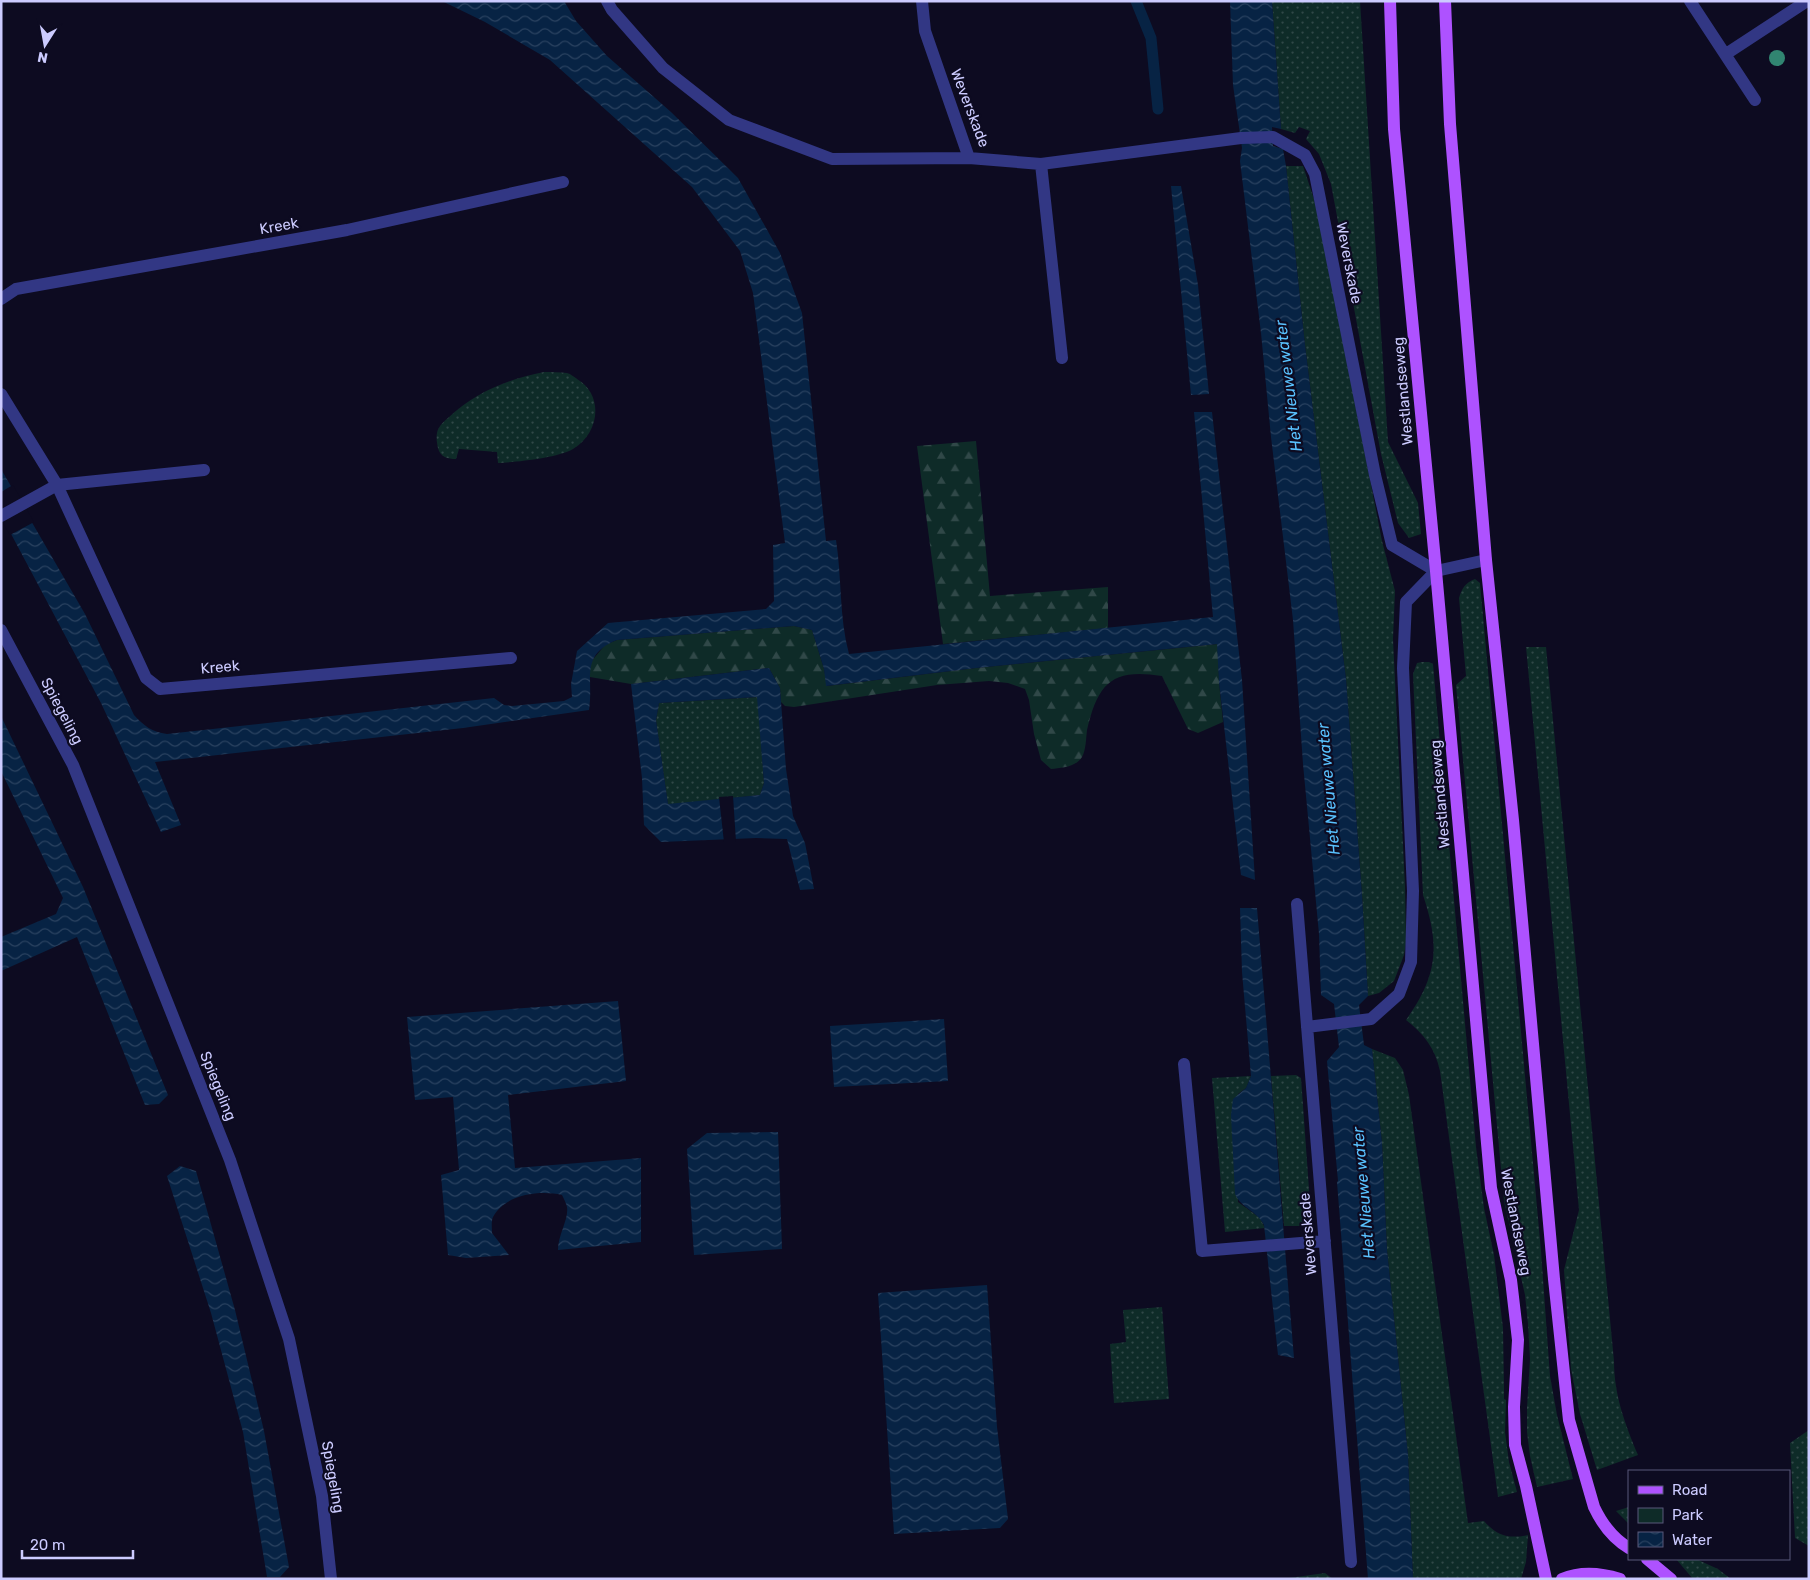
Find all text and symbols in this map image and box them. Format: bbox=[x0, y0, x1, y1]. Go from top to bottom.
north arrow bbox=[20, 20, 70, 70]
text: N bbox=[36, 48, 49, 67]
street label: Weverskade bbox=[947, 66, 993, 150]
street label: Kreek bbox=[258, 214, 300, 238]
street label: Weverskade bbox=[1332, 221, 1366, 305]
water label: Het Nieuwe water bbox=[1271, 318, 1306, 453]
street label: Westlandseweg bbox=[1389, 336, 1417, 446]
street label: Kreek bbox=[200, 656, 241, 678]
street label: Spiegeling bbox=[37, 675, 87, 747]
water label: Het Nieuwe water bbox=[1313, 721, 1344, 856]
street label: Westlandseweg bbox=[1426, 739, 1454, 849]
street label: Spiegeling bbox=[196, 1049, 240, 1123]
water label: Het Nieuwe water bbox=[1348, 1125, 1379, 1260]
street label: Westlandseweg bbox=[1497, 1167, 1535, 1277]
street label: Weverskade bbox=[1295, 1192, 1321, 1276]
street label: Spiegeling bbox=[318, 1439, 348, 1515]
legend bbox=[1628, 1470, 1790, 1560]
text: Road bbox=[1672, 1481, 1708, 1499]
text: Park bbox=[1672, 1506, 1703, 1524]
scale bar bbox=[22, 1528, 134, 1560]
text: Water bbox=[1672, 1531, 1712, 1549]
text: 20 m bbox=[30, 1536, 65, 1554]

